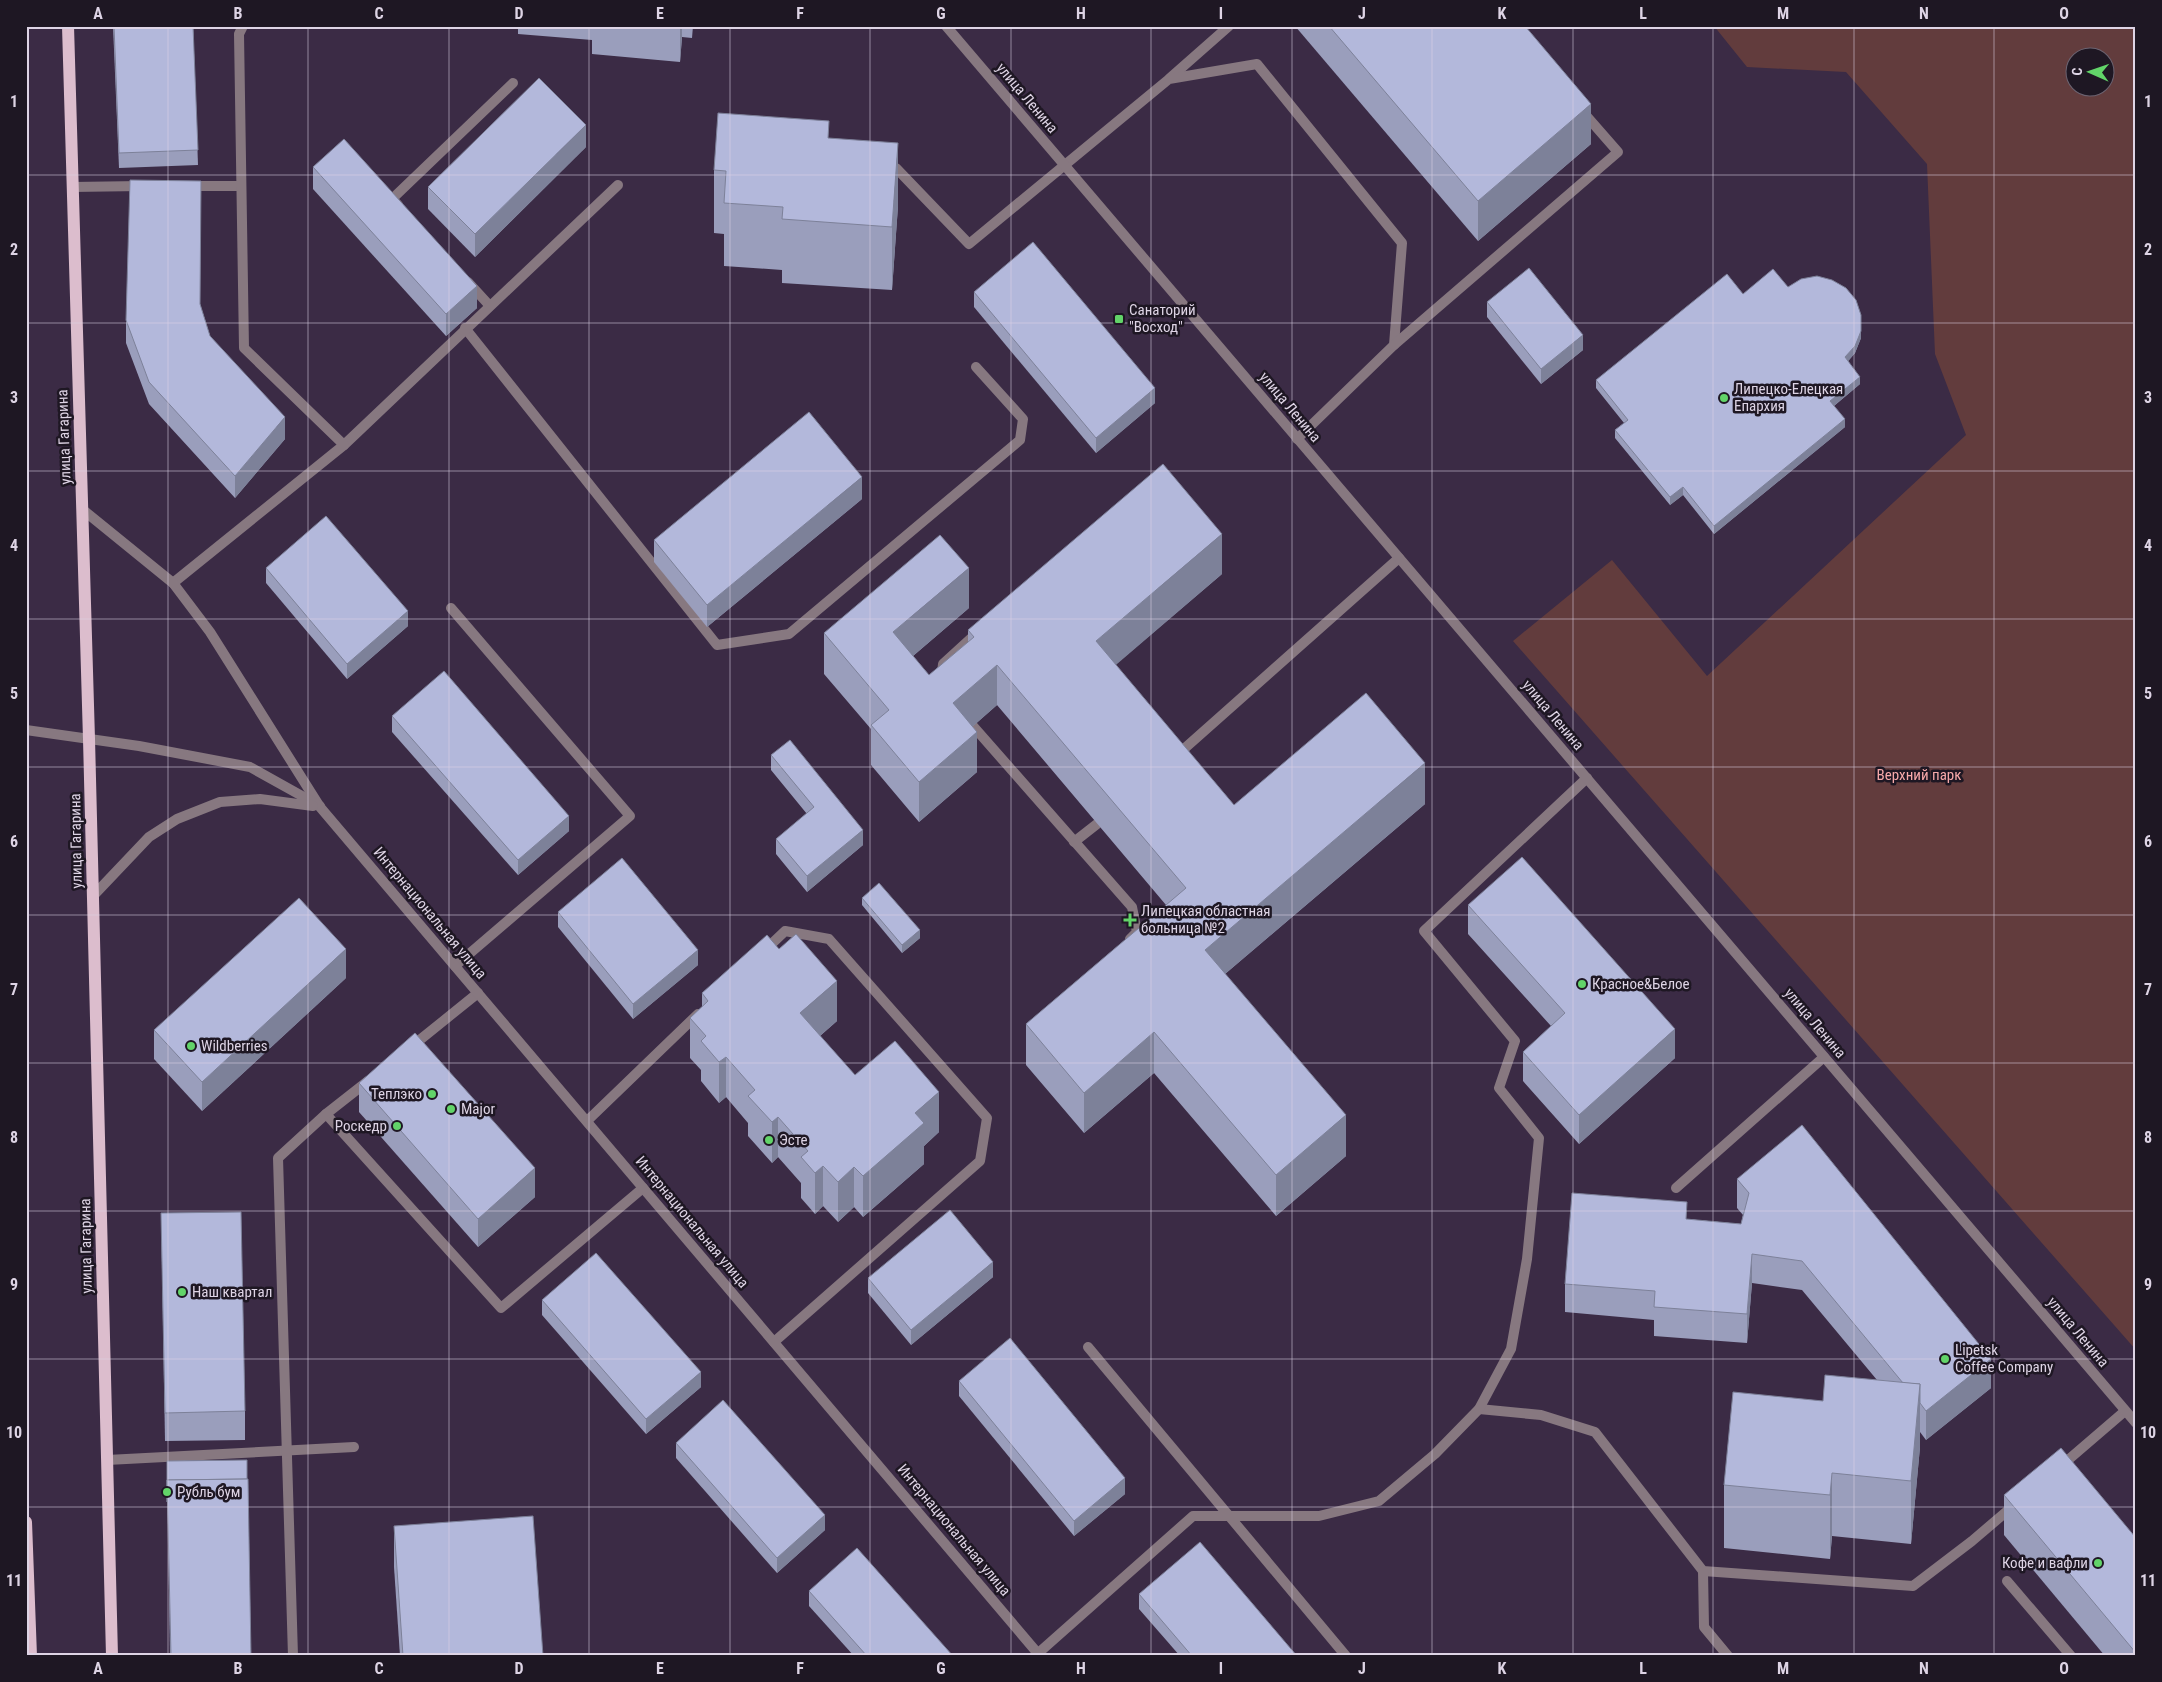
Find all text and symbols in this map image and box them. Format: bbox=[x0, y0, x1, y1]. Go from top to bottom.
text: A bbox=[93, 4, 103, 23]
text: B bbox=[234, 4, 243, 23]
text: C bbox=[374, 4, 384, 23]
text: D bbox=[514, 4, 524, 23]
text: E bbox=[656, 4, 664, 23]
text: F bbox=[796, 4, 804, 23]
text: G bbox=[936, 4, 946, 23]
text: H bbox=[1076, 4, 1086, 23]
text: I bbox=[1219, 4, 1223, 23]
text: J bbox=[1358, 4, 1366, 23]
text: K bbox=[1498, 4, 1507, 23]
text: L bbox=[1639, 4, 1647, 23]
text: M bbox=[1777, 4, 1789, 23]
text: N bbox=[1919, 4, 1929, 23]
text: O bbox=[2059, 4, 2069, 23]
north arrow bbox=[2064, 48, 2114, 98]
street label: улица Ленина bbox=[992, 59, 1062, 137]
text: С bbox=[2069, 67, 2085, 76]
text: 1 bbox=[10, 92, 18, 111]
text: 1 bbox=[2144, 92, 2152, 111]
text: 2 bbox=[10, 240, 18, 259]
text: 2 bbox=[2144, 240, 2152, 259]
place label: Санаторий "Восход" bbox=[1129, 301, 1196, 336]
marker: Санаторий "Восход" bbox=[1113, 313, 1125, 325]
street label: улица Ленина bbox=[1255, 368, 1325, 446]
place label: Липецко-Елецкая Епархия bbox=[1734, 380, 1843, 415]
text: 3 bbox=[10, 388, 18, 407]
text: 3 bbox=[2144, 388, 2152, 407]
street label: улица Гагарина bbox=[53, 389, 75, 485]
marker: Липецко-Елецкая Епархия bbox=[1718, 392, 1730, 404]
text: 4 bbox=[10, 536, 18, 555]
text: 4 bbox=[2144, 536, 2152, 555]
street label: улица Ленина bbox=[1518, 676, 1588, 754]
text: 5 bbox=[10, 684, 18, 703]
text: 5 bbox=[2144, 684, 2152, 703]
park label: Верхний парк bbox=[1877, 766, 1961, 784]
street label: улица Гагарина bbox=[66, 793, 86, 889]
text: 6 bbox=[10, 832, 18, 851]
text: 6 bbox=[2144, 832, 2152, 851]
street label: Интернациональная улица bbox=[370, 843, 490, 983]
place label: Липецкая областная больница №2 bbox=[1141, 902, 1271, 937]
marker: Липецкая областная больница №2 bbox=[1123, 913, 1137, 927]
place label: Красное&Белое bbox=[1592, 975, 1690, 993]
marker: Красное&Белое bbox=[1576, 978, 1588, 990]
text: 7 bbox=[10, 980, 18, 999]
text: 7 bbox=[2144, 980, 2152, 999]
street label: улица Ленина bbox=[1780, 984, 1850, 1062]
place label: Wildberries bbox=[201, 1037, 268, 1055]
marker: Wildberries bbox=[185, 1040, 197, 1052]
place label: Теплэко bbox=[371, 1085, 422, 1103]
marker: Теплэко bbox=[426, 1088, 438, 1100]
place label: Major bbox=[461, 1100, 495, 1118]
marker: Major bbox=[445, 1103, 457, 1115]
place label: Роскедр bbox=[335, 1117, 387, 1135]
marker: Роскедр bbox=[391, 1120, 403, 1132]
text: 8 bbox=[10, 1128, 18, 1147]
text: 8 bbox=[2144, 1128, 2152, 1147]
place label: Эсте bbox=[779, 1131, 808, 1149]
marker: Эсте bbox=[763, 1134, 775, 1146]
street label: Интернациональная улица bbox=[632, 1152, 752, 1292]
street label: улица Гагарина bbox=[76, 1198, 96, 1294]
text: 9 bbox=[10, 1275, 18, 1294]
text: 9 bbox=[2144, 1275, 2152, 1294]
place label: Наш квартал bbox=[192, 1283, 272, 1301]
marker: Наш квартал bbox=[176, 1286, 188, 1298]
street label: улица Ленина bbox=[2043, 1293, 2113, 1371]
place label: Lipetsk Coffee Company bbox=[1955, 1341, 2053, 1376]
marker: Lipetsk Coffee Company bbox=[1939, 1353, 1951, 1365]
text: 10 bbox=[6, 1423, 22, 1442]
text: 10 bbox=[2140, 1423, 2156, 1442]
street label: Интернациональная улица bbox=[894, 1460, 1014, 1600]
place label: Рубль бум bbox=[177, 1483, 240, 1501]
marker: Рубль бум bbox=[161, 1486, 173, 1498]
place label: Кофе и вафли bbox=[2002, 1554, 2088, 1572]
marker: Кофе и вафли bbox=[2092, 1557, 2104, 1569]
text: 11 bbox=[6, 1571, 22, 1590]
text: 11 bbox=[2140, 1571, 2156, 1590]
text: A bbox=[93, 1659, 103, 1678]
text: B bbox=[234, 1659, 243, 1678]
text: C bbox=[374, 1659, 384, 1678]
text: D bbox=[514, 1659, 524, 1678]
text: E bbox=[656, 1659, 664, 1678]
text: F bbox=[796, 1659, 804, 1678]
text: G bbox=[936, 1659, 946, 1678]
text: H bbox=[1076, 1659, 1086, 1678]
text: I bbox=[1219, 1659, 1223, 1678]
text: J bbox=[1358, 1659, 1366, 1678]
text: K bbox=[1498, 1659, 1507, 1678]
text: L bbox=[1639, 1659, 1647, 1678]
text: M bbox=[1777, 1659, 1789, 1678]
text: N bbox=[1919, 1659, 1929, 1678]
text: O bbox=[2059, 1659, 2069, 1678]

